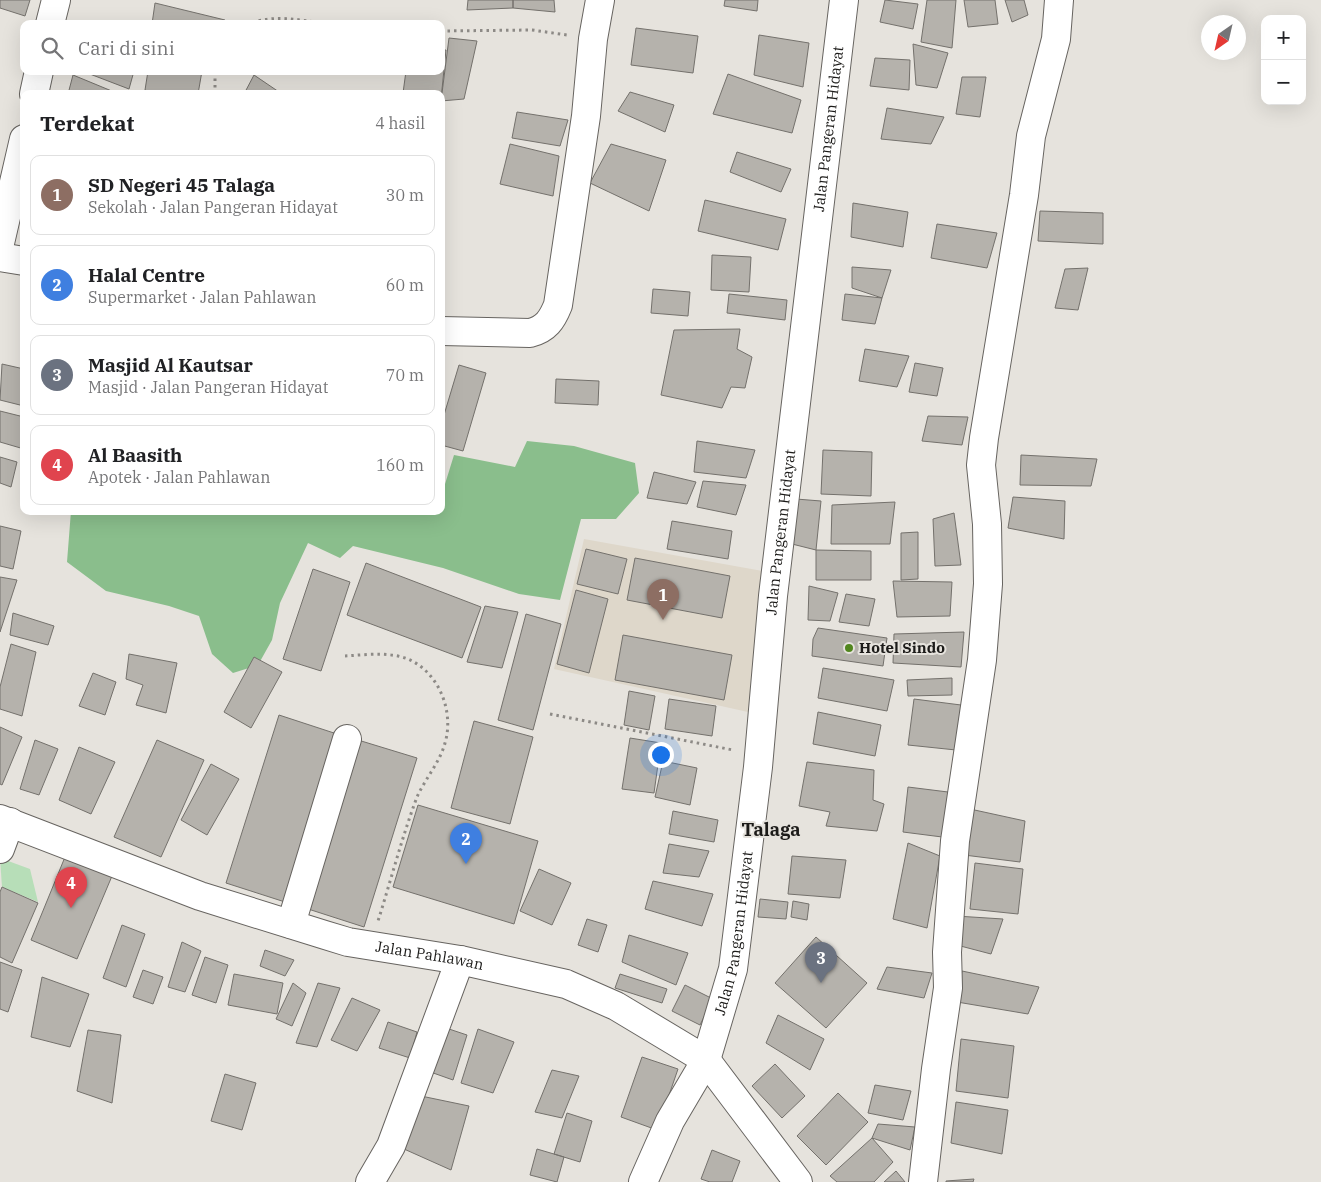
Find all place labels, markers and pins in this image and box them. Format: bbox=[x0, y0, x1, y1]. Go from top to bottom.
pin: 1 bbox=[647, 579, 679, 620]
place label: Hotel Sindo bbox=[859, 638, 945, 657]
marker: Hotel Sindo bbox=[843, 642, 855, 654]
pin: 2 bbox=[450, 823, 482, 864]
pin: 4 bbox=[55, 867, 87, 908]
pin: 3 bbox=[805, 942, 837, 983]

